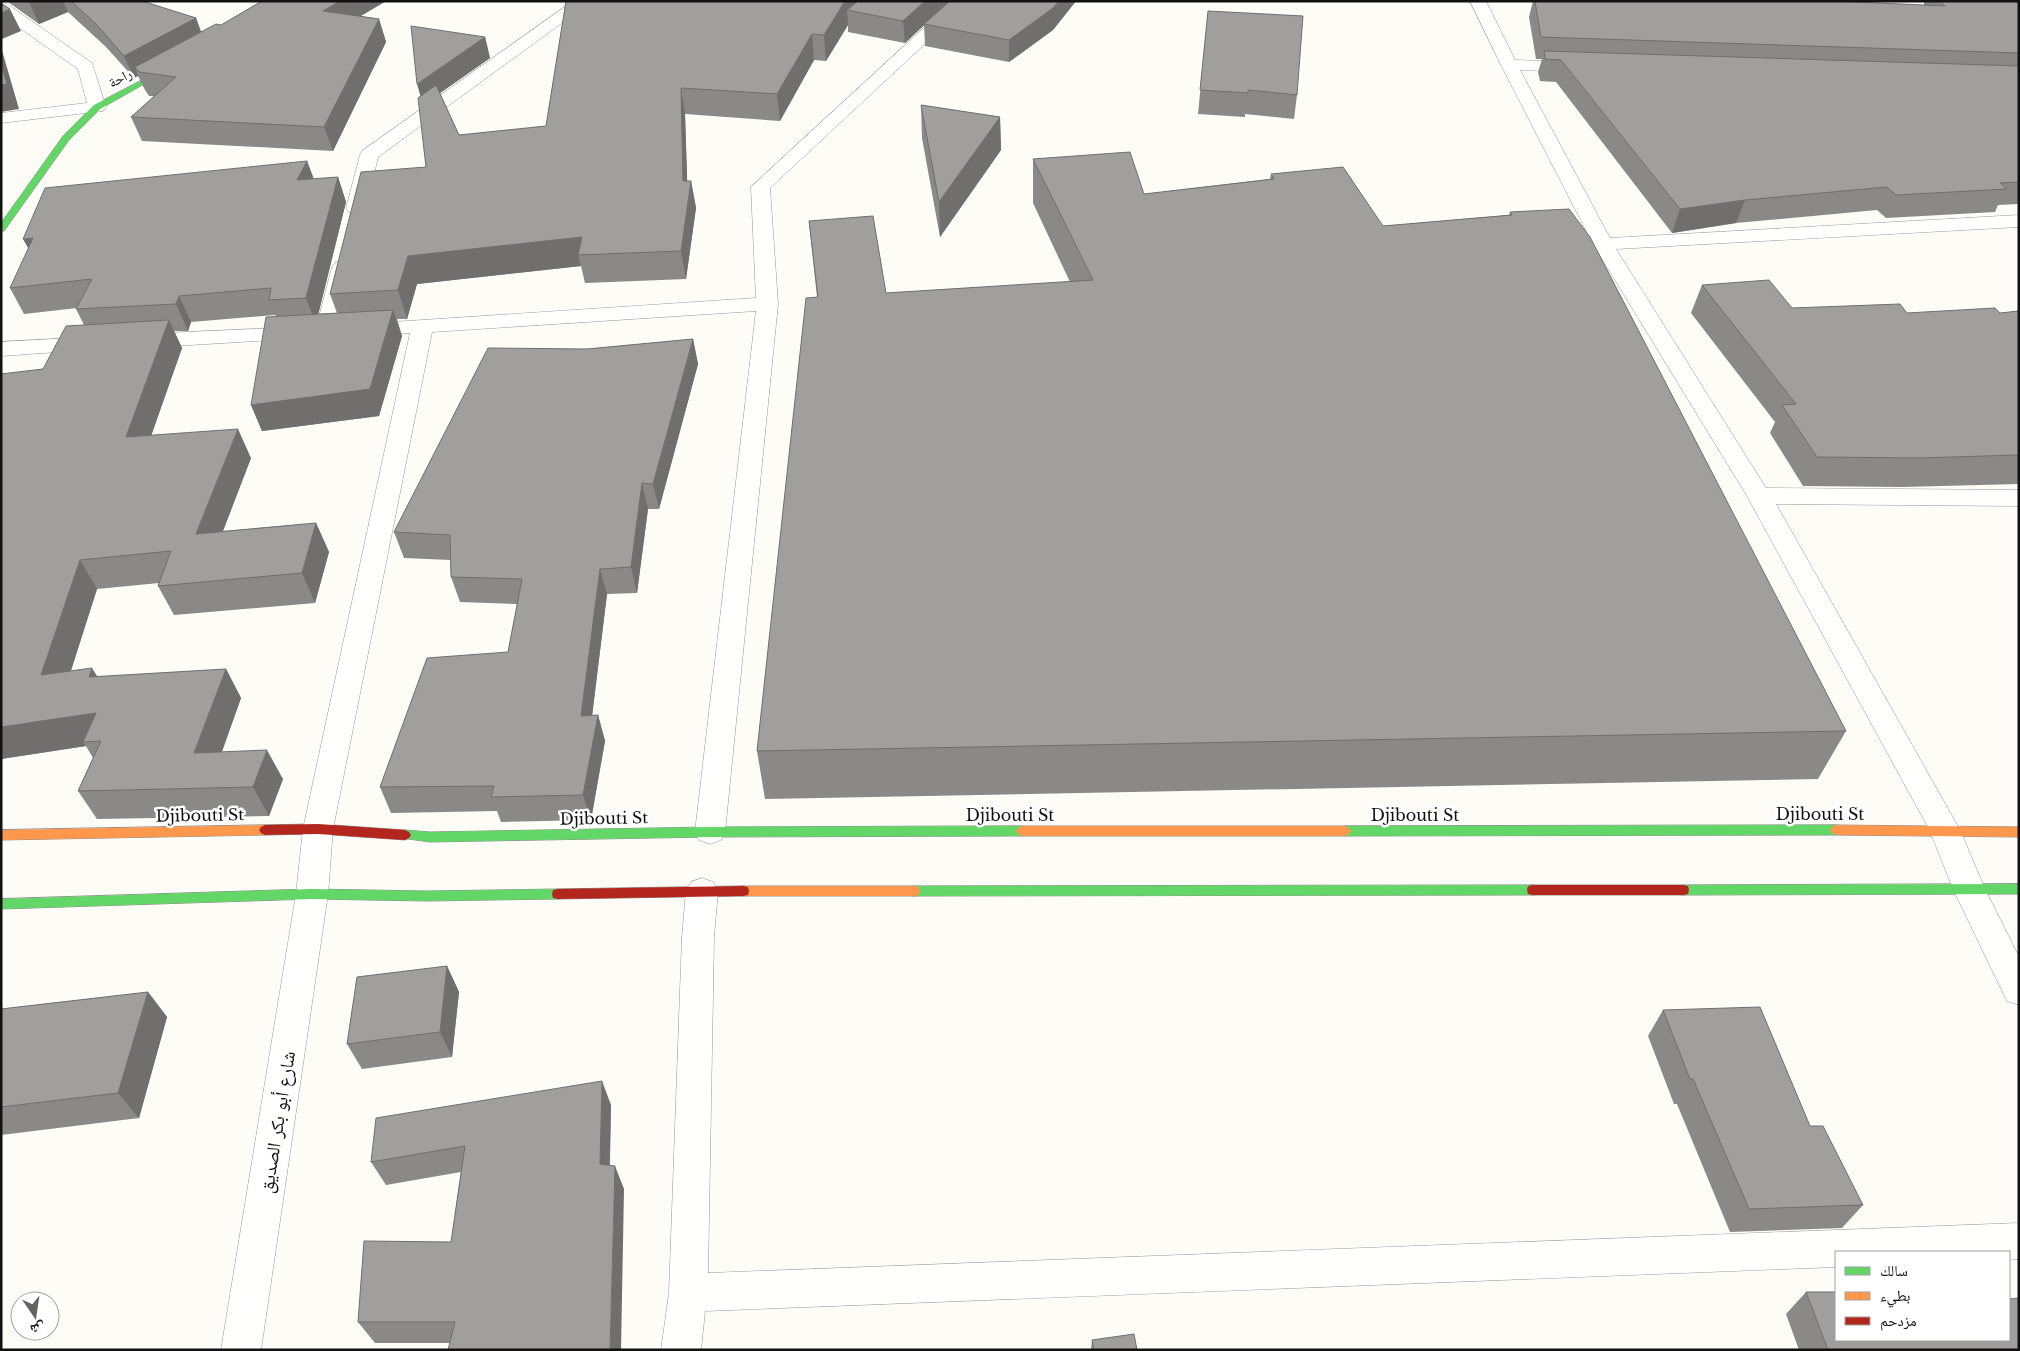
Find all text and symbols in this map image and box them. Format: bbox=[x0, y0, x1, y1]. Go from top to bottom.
street label: راحة bbox=[105, 64, 135, 92]
street label: Djibouti St bbox=[156, 804, 244, 826]
street label: Djibouti St bbox=[1776, 804, 1864, 824]
street label: Djibouti St bbox=[966, 805, 1054, 825]
street label: Djibouti St bbox=[1371, 805, 1459, 825]
street label: Djibouti St bbox=[560, 807, 648, 829]
street label: شارع أبو بكر الصديق bbox=[255, 1049, 300, 1195]
legend bbox=[1835, 1251, 2010, 1341]
text: سالك bbox=[1880, 1261, 1908, 1280]
text: بطيء bbox=[1880, 1286, 1910, 1308]
north arrow bbox=[10, 1291, 60, 1341]
text: مزدحم bbox=[1880, 1311, 1917, 1331]
text: ش bbox=[29, 1318, 47, 1339]

